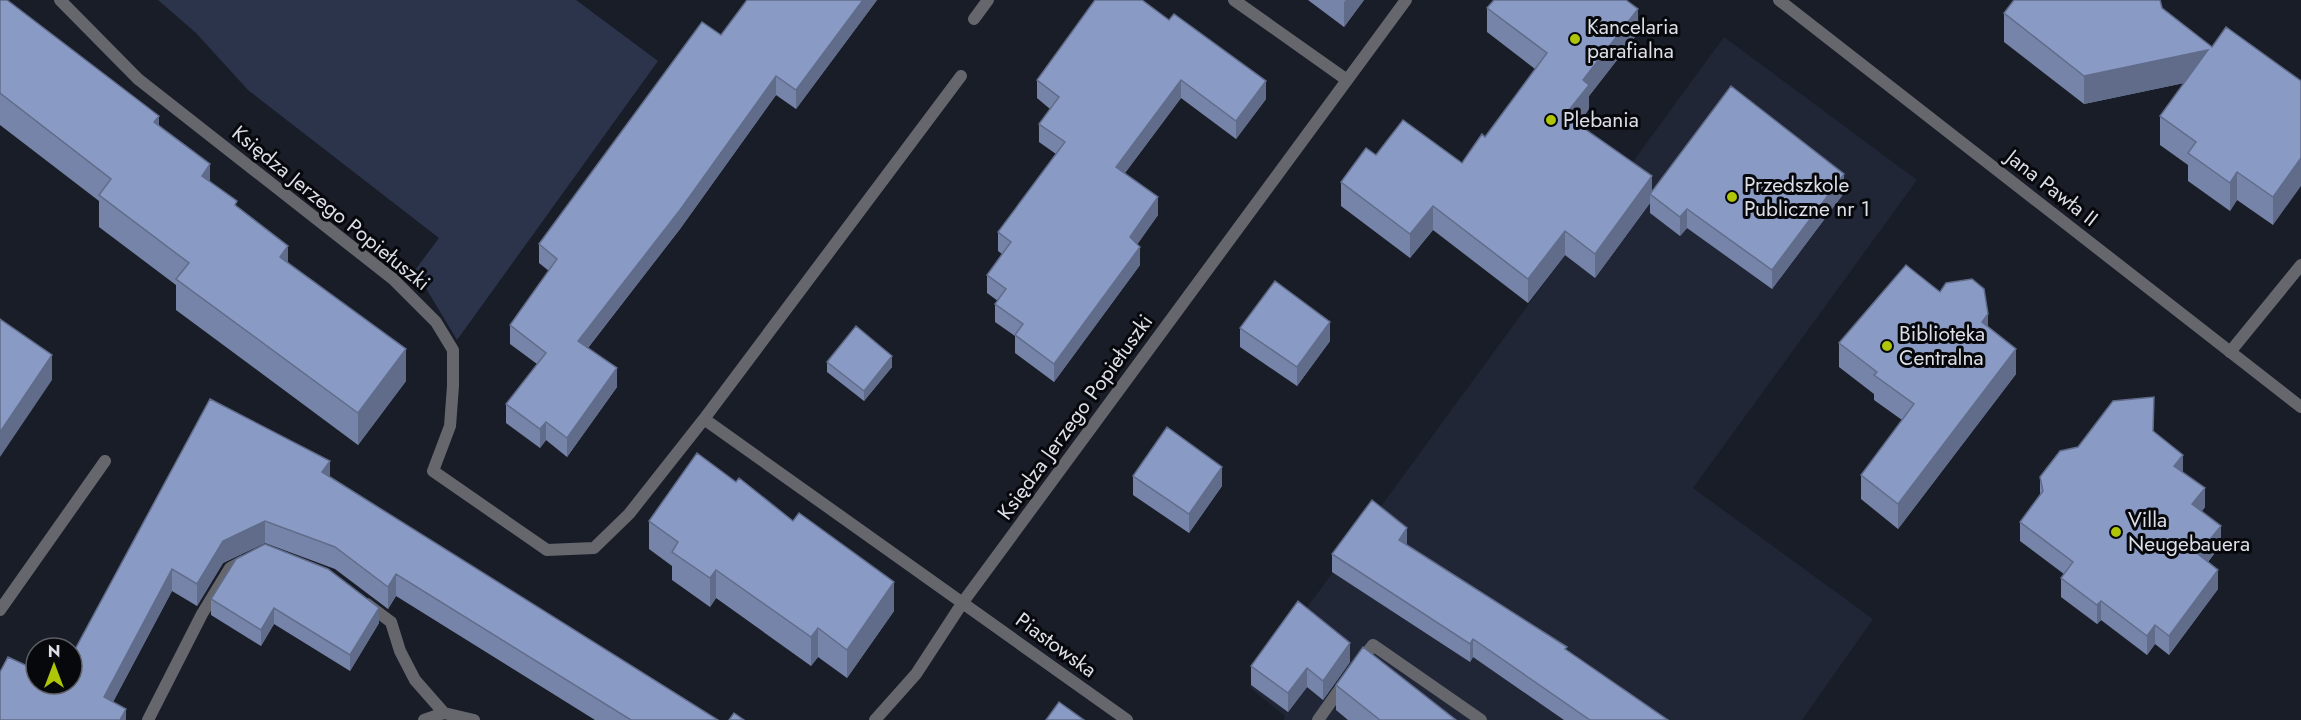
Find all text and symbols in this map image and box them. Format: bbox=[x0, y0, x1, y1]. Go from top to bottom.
place label: Kancelaria parafialna bbox=[1587, 12, 1679, 66]
marker: Kancelaria parafialna bbox=[1568, 32, 1582, 46]
place label: Plebania bbox=[1563, 105, 1639, 135]
marker: Plebania bbox=[1544, 113, 1558, 127]
street label: Księdza Jerzego Popiełuszki bbox=[225, 118, 437, 298]
street label: Jana Pawła II bbox=[1997, 141, 2104, 233]
place label: Przedszkole Publiczne nr 1 bbox=[1744, 170, 1870, 224]
marker: Przedszkole Publiczne nr 1 bbox=[1725, 190, 1739, 204]
street label: Księdza Jerzego Popiełuszki bbox=[990, 308, 1160, 526]
place label: Biblioteka Centralna bbox=[1899, 319, 1985, 373]
marker: Biblioteka Centralna bbox=[1880, 339, 1894, 353]
place label: Villa Neugebauera bbox=[2128, 505, 2250, 559]
marker: Villa Neugebauera bbox=[2109, 525, 2123, 539]
street label: Piastowska bbox=[1009, 605, 1103, 685]
north arrow bbox=[24, 636, 84, 696]
text: N bbox=[48, 640, 60, 663]

